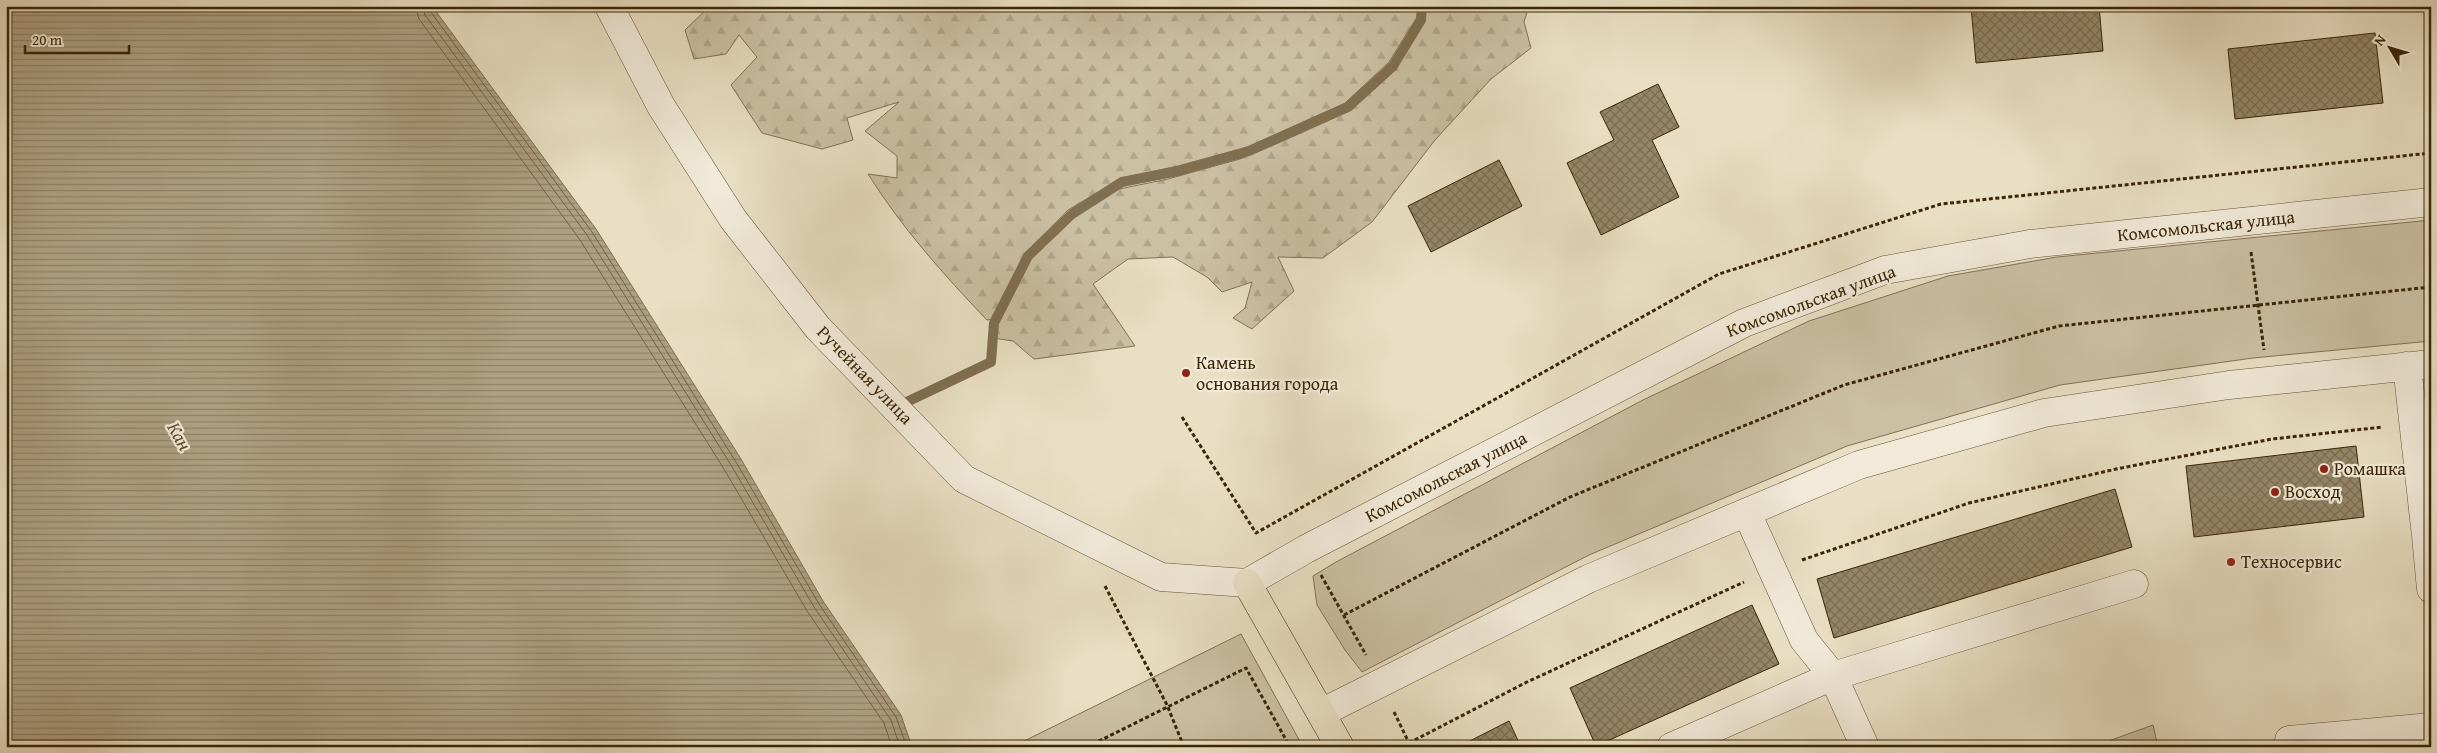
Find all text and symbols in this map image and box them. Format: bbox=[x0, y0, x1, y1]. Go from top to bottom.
scale bar bbox=[25, 22, 129, 54]
north arrow bbox=[2364, 22, 2414, 72]
text: 20 m bbox=[32, 29, 63, 50]
text: N bbox=[2369, 30, 2391, 50]
street label: Комсомольская улица bbox=[2116, 203, 2296, 248]
street label: Комсомольская улица bbox=[1722, 257, 1900, 344]
street label: Ручейная улица bbox=[811, 319, 920, 430]
place label: Камень основания города bbox=[1196, 349, 1339, 397]
marker: Камень основания города bbox=[1180, 367, 1192, 379]
water label: Кан bbox=[161, 417, 199, 456]
street label: Комсомольская улица bbox=[1360, 424, 1532, 529]
place label: Ромашка bbox=[2334, 455, 2406, 482]
marker: Ромашка bbox=[2318, 463, 2330, 475]
place label: Восход bbox=[2285, 478, 2341, 505]
marker: Восход bbox=[2269, 486, 2281, 498]
place label: Техносервис bbox=[2241, 548, 2342, 575]
marker: Техносервис bbox=[2225, 556, 2237, 568]

